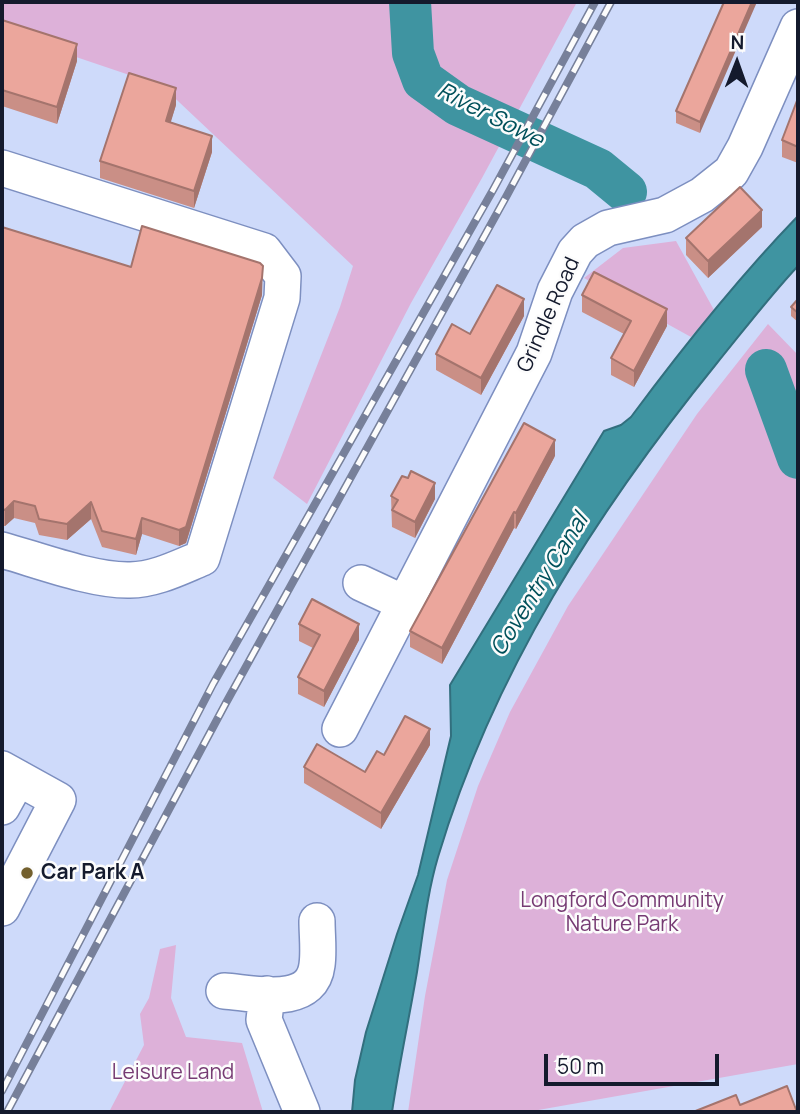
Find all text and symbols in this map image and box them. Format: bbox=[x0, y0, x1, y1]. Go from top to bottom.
north arrow bbox=[702, 28, 772, 98]
text: N bbox=[730, 29, 744, 55]
water label: River Sowe bbox=[432, 78, 548, 154]
street label: Grindle Road bbox=[512, 254, 586, 376]
water label: Coventry Canal bbox=[485, 509, 595, 661]
place label: Car Park A bbox=[41, 860, 144, 886]
marker: Car Park A bbox=[19, 865, 35, 881]
park label: Longford Community Nature Park bbox=[520, 888, 724, 938]
scale bar bbox=[548, 1040, 723, 1084]
text: 50 m bbox=[557, 1052, 604, 1080]
park label: Leisure Land bbox=[112, 1060, 234, 1086]

